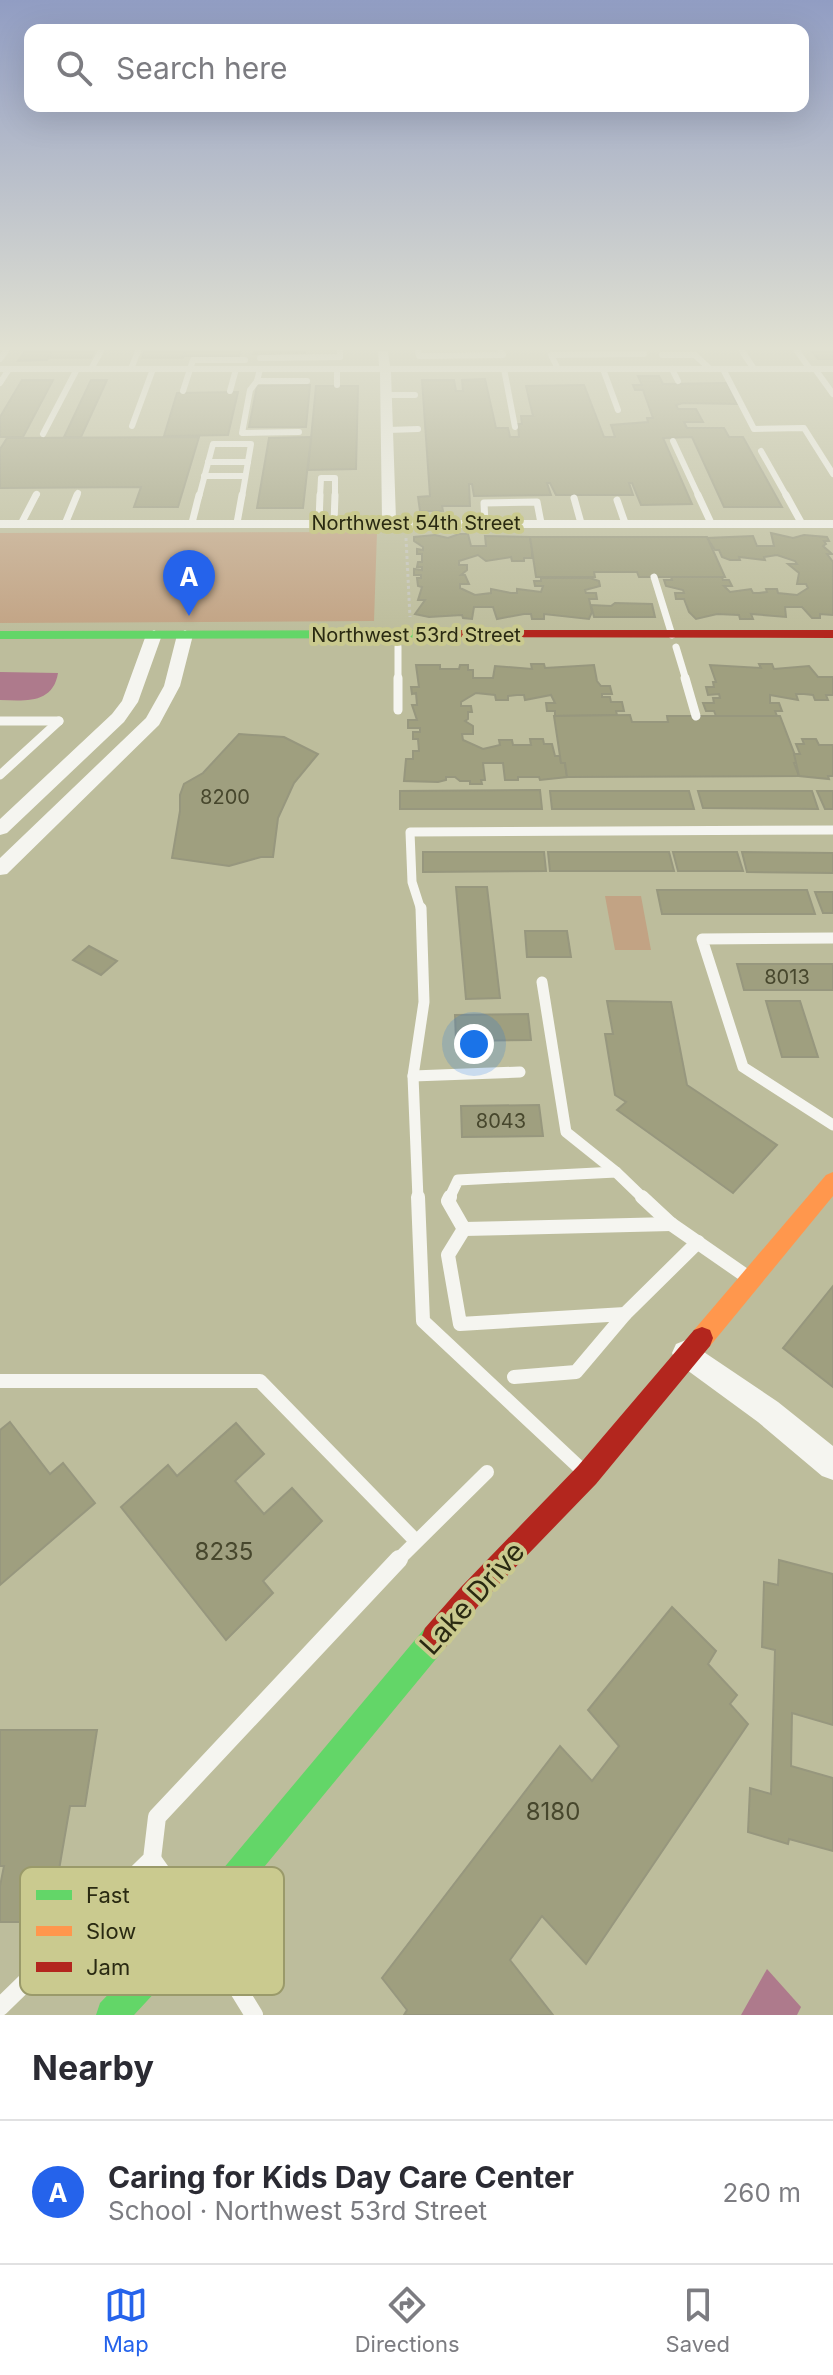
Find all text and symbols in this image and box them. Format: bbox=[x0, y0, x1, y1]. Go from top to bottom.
search box bbox=[24, 24, 809, 112]
icon: search bbox=[52, 46, 96, 90]
text: Search here bbox=[116, 50, 288, 86]
street label: Northwest 54th Street bbox=[311, 511, 521, 535]
pin: A bbox=[163, 550, 215, 616]
street label: Northwest 53rd Street bbox=[311, 623, 521, 647]
house number: 8200 bbox=[200, 785, 250, 809]
house number: 8013 bbox=[764, 965, 810, 989]
your location bbox=[454, 1024, 494, 1064]
house number: 8043 bbox=[476, 1109, 526, 1133]
street label: Lake Drive bbox=[413, 1535, 531, 1661]
house number: 8235 bbox=[195, 1537, 253, 1566]
house number: 8180 bbox=[526, 1797, 580, 1826]
legend bbox=[20, 1867, 284, 1995]
text: Fast bbox=[86, 1882, 130, 1908]
text: Slow bbox=[86, 1918, 136, 1944]
text: Jam bbox=[86, 1954, 130, 1980]
text: Nearby bbox=[32, 2047, 154, 2088]
text: Caring for Kids Day Care Center bbox=[108, 2159, 574, 2195]
text: A bbox=[48, 2177, 68, 2208]
text: 260 m bbox=[723, 2177, 801, 2208]
text: School · Northwest 53rd Street bbox=[108, 2195, 487, 2226]
tab: Map bbox=[103, 2283, 149, 2357]
tab: Directions bbox=[355, 2283, 460, 2357]
tab: Saved bbox=[666, 2283, 730, 2357]

